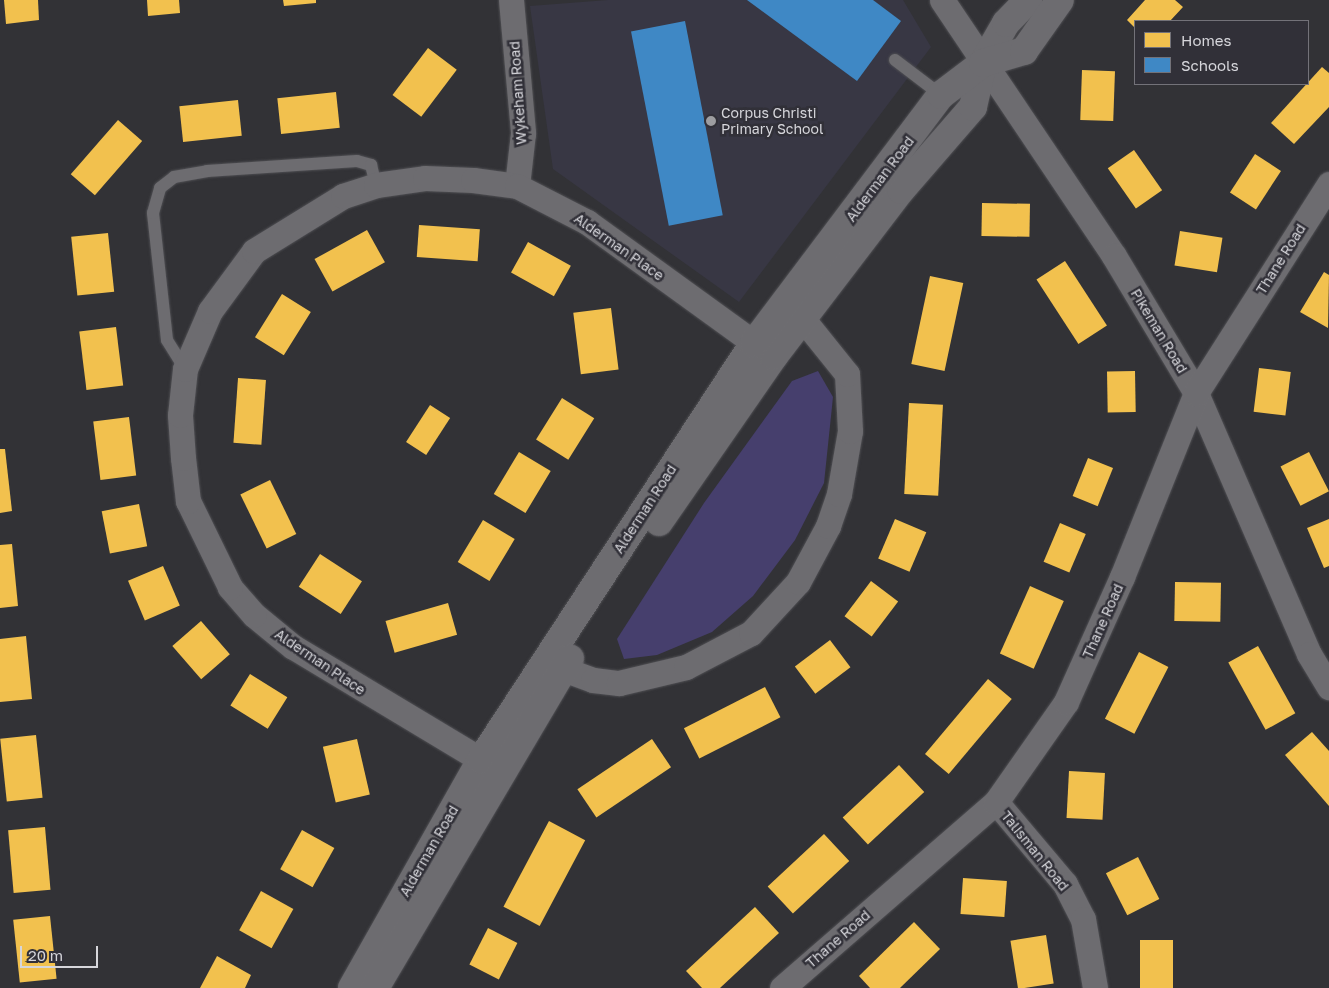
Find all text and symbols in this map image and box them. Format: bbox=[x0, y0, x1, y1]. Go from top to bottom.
legend bbox=[1134, 20, 1309, 85]
text: Homes bbox=[1181, 31, 1231, 49]
street label: Wykeham Road bbox=[506, 41, 530, 145]
text: Schools bbox=[1181, 56, 1239, 74]
place label: Corpus Christi Primary School bbox=[721, 105, 823, 138]
marker: Corpus Christi Primary School bbox=[705, 115, 717, 127]
street label: Alderman Road bbox=[842, 133, 918, 225]
street label: Alderman Place bbox=[571, 210, 667, 284]
street label: Thane Road bbox=[1253, 221, 1309, 297]
street label: Pikeman Road bbox=[1127, 286, 1191, 376]
street label: Alderman Road bbox=[610, 462, 680, 556]
street label: Thane Road bbox=[1079, 581, 1127, 661]
street label: Alderman Place bbox=[272, 626, 368, 698]
street label: Alderman Road bbox=[396, 802, 462, 900]
street label: Talisman Road bbox=[998, 808, 1072, 894]
street label: Thane Road bbox=[802, 907, 874, 971]
scale bar bbox=[22, 936, 100, 968]
text: 20 m bbox=[28, 946, 63, 964]

